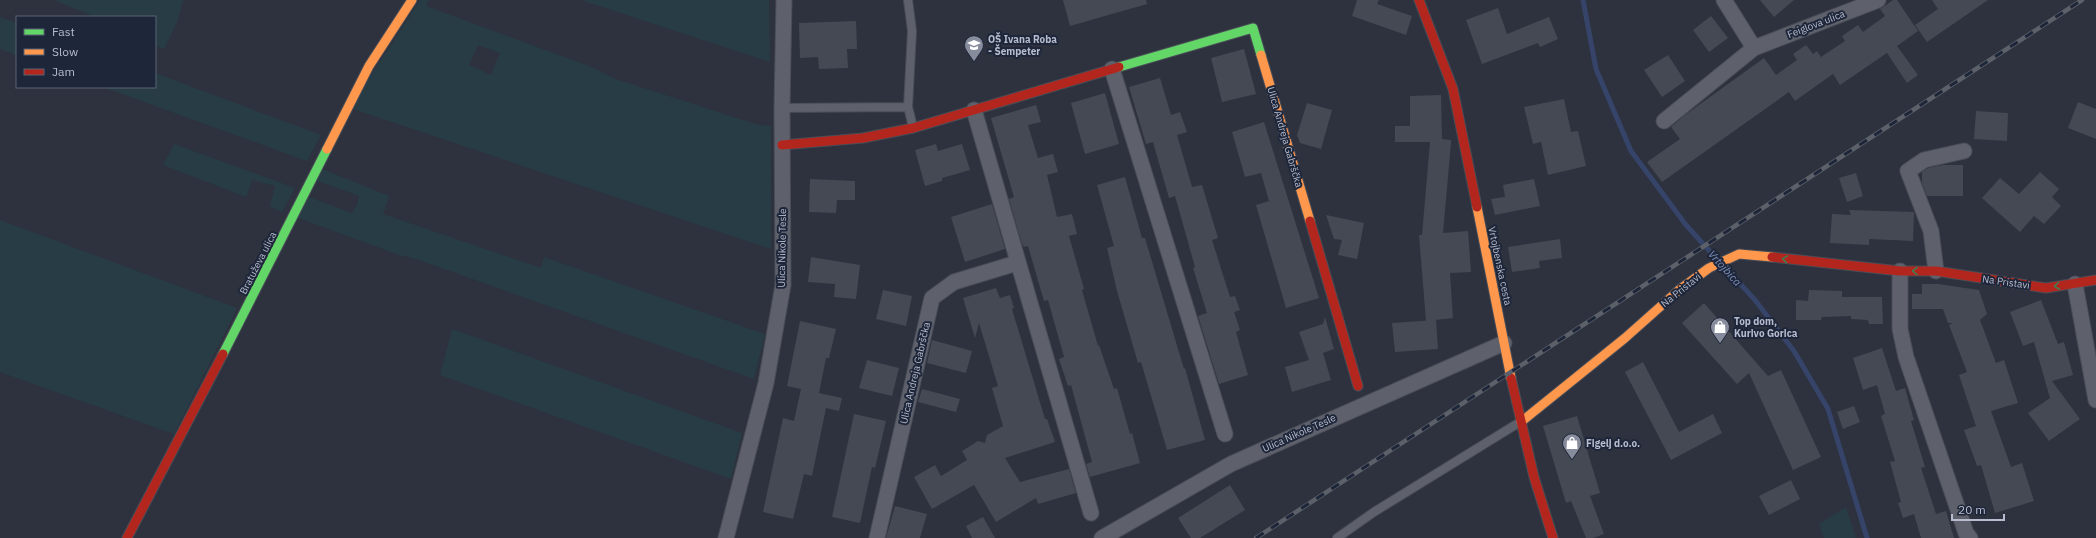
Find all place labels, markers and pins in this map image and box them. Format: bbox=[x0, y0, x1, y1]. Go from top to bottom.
place label: OŠ Ivana Roba - Šempeter bbox=[988, 32, 1057, 58]
school or university icon: OŠ Ivana Roba - Šempeter bbox=[963, 34, 985, 62]
place label: Top dom, Kurivo Gorica bbox=[1734, 315, 1798, 340]
shop icon: Top dom, Kurivo Gorica bbox=[1709, 316, 1731, 344]
shop icon: Figelj d.o.o. bbox=[1561, 432, 1583, 460]
place label: Figelj d.o.o. bbox=[1586, 437, 1640, 450]

